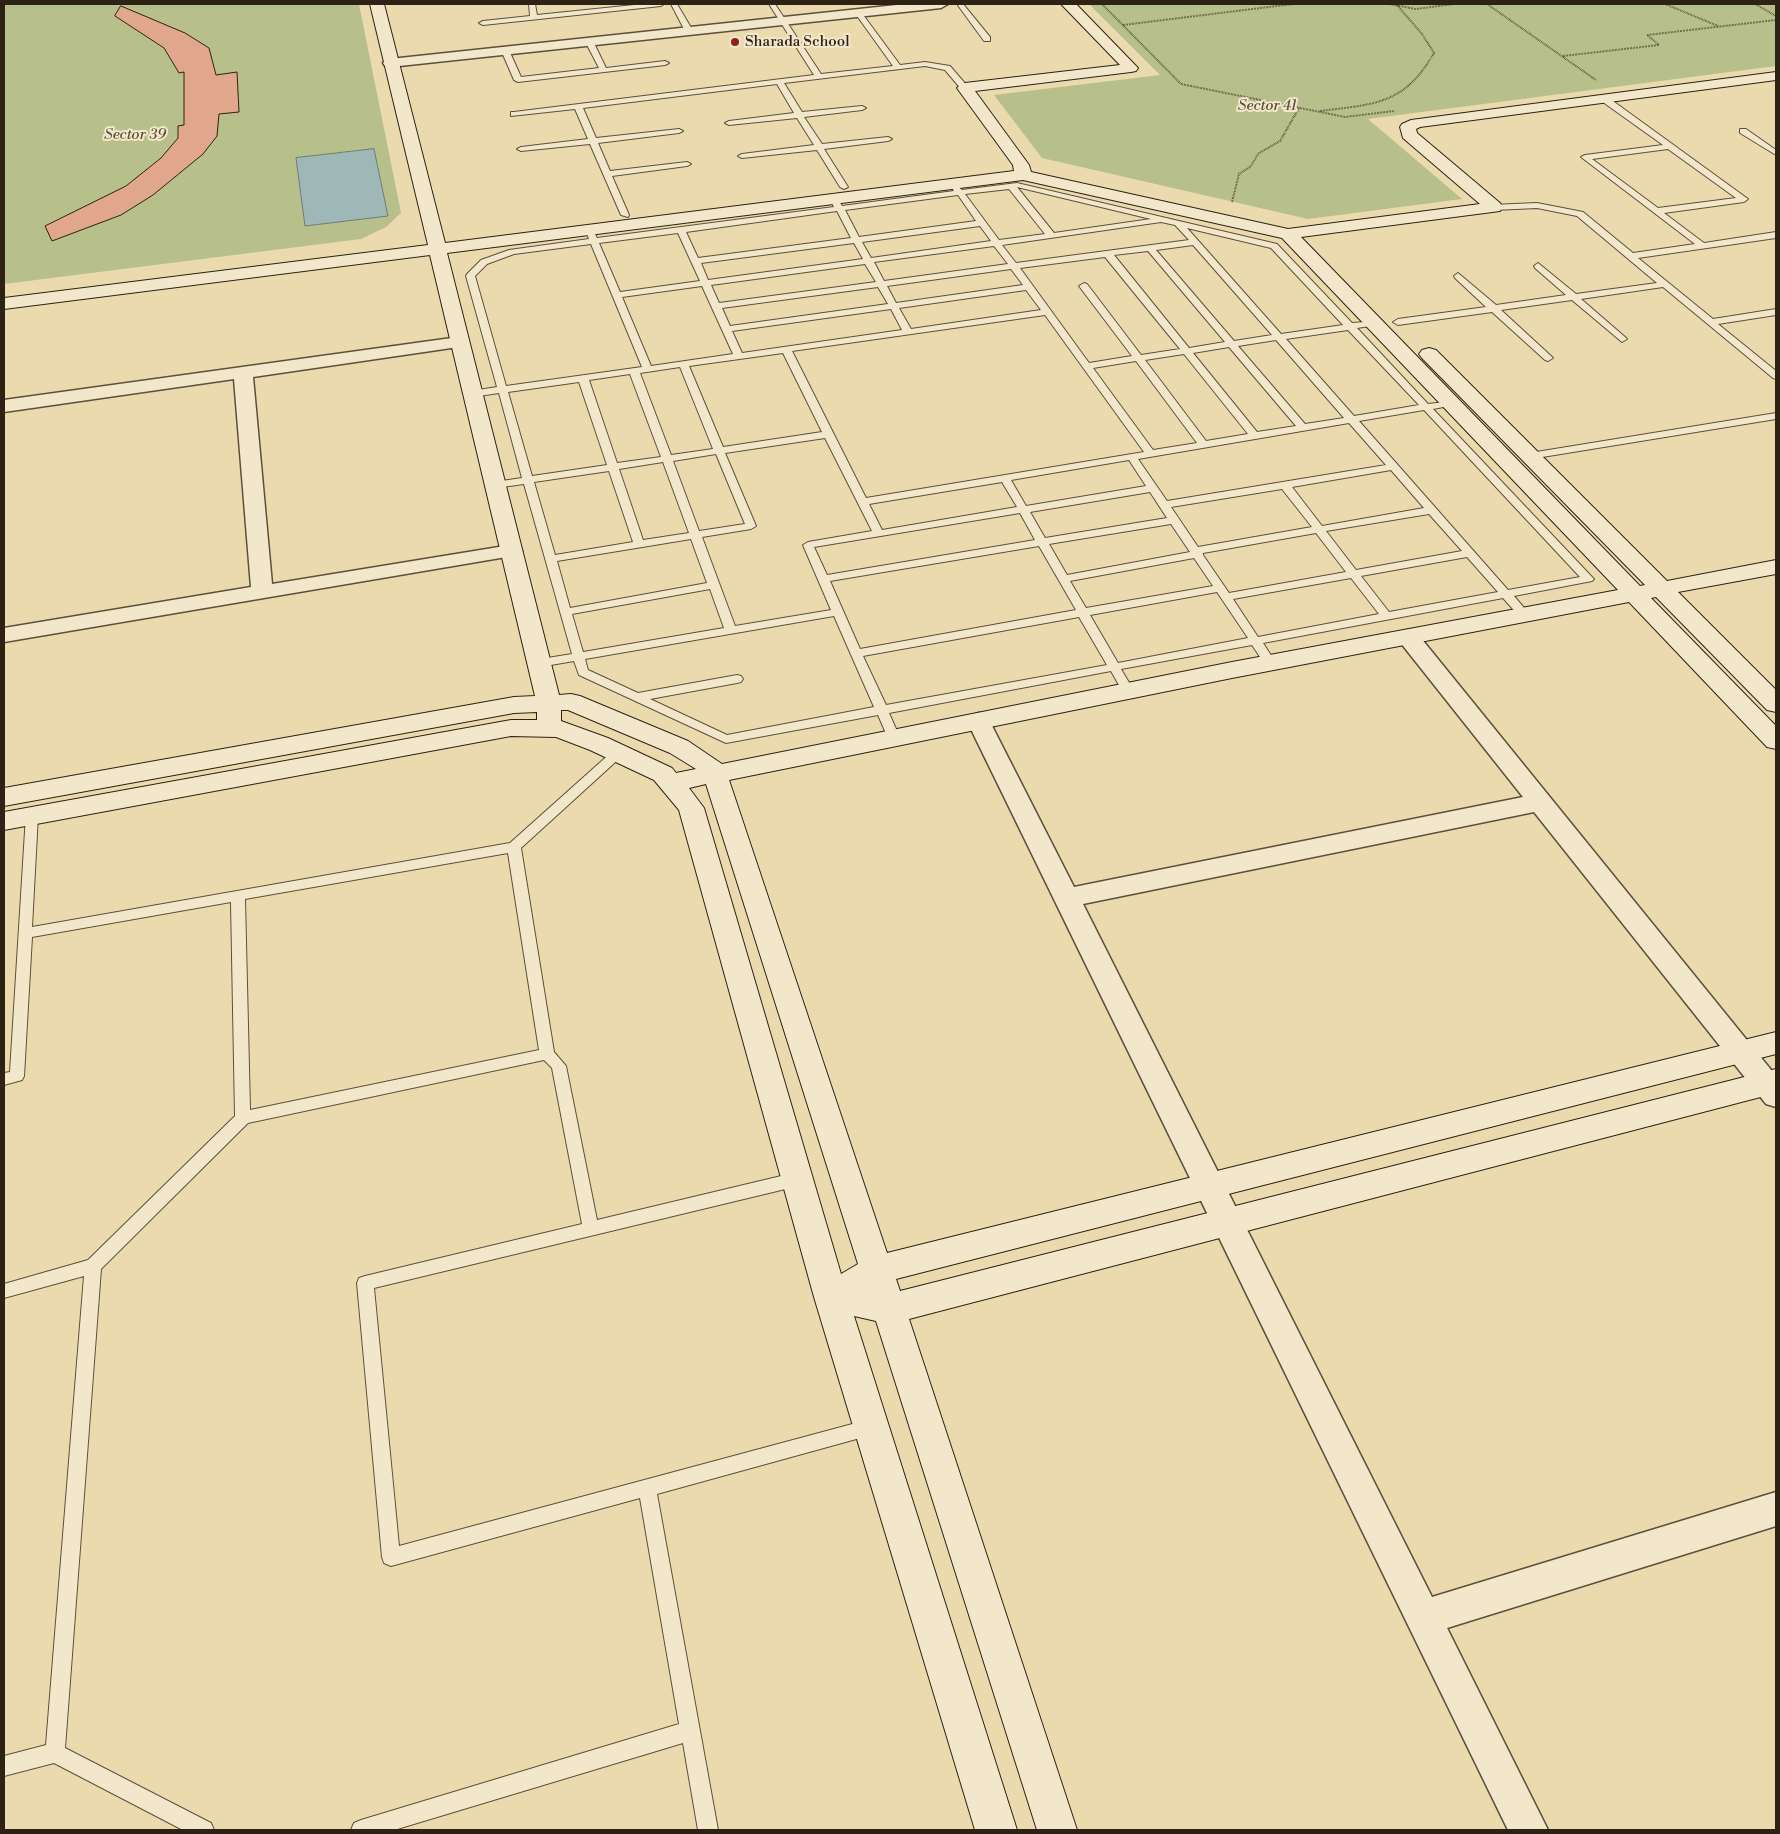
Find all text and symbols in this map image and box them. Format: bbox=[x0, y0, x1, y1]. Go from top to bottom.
place label: Sharada School bbox=[745, 33, 850, 51]
marker: Sharada School bbox=[729, 36, 741, 48]
park label: Sector 41 bbox=[1238, 97, 1296, 115]
park label: Sector 39 bbox=[104, 126, 166, 144]

